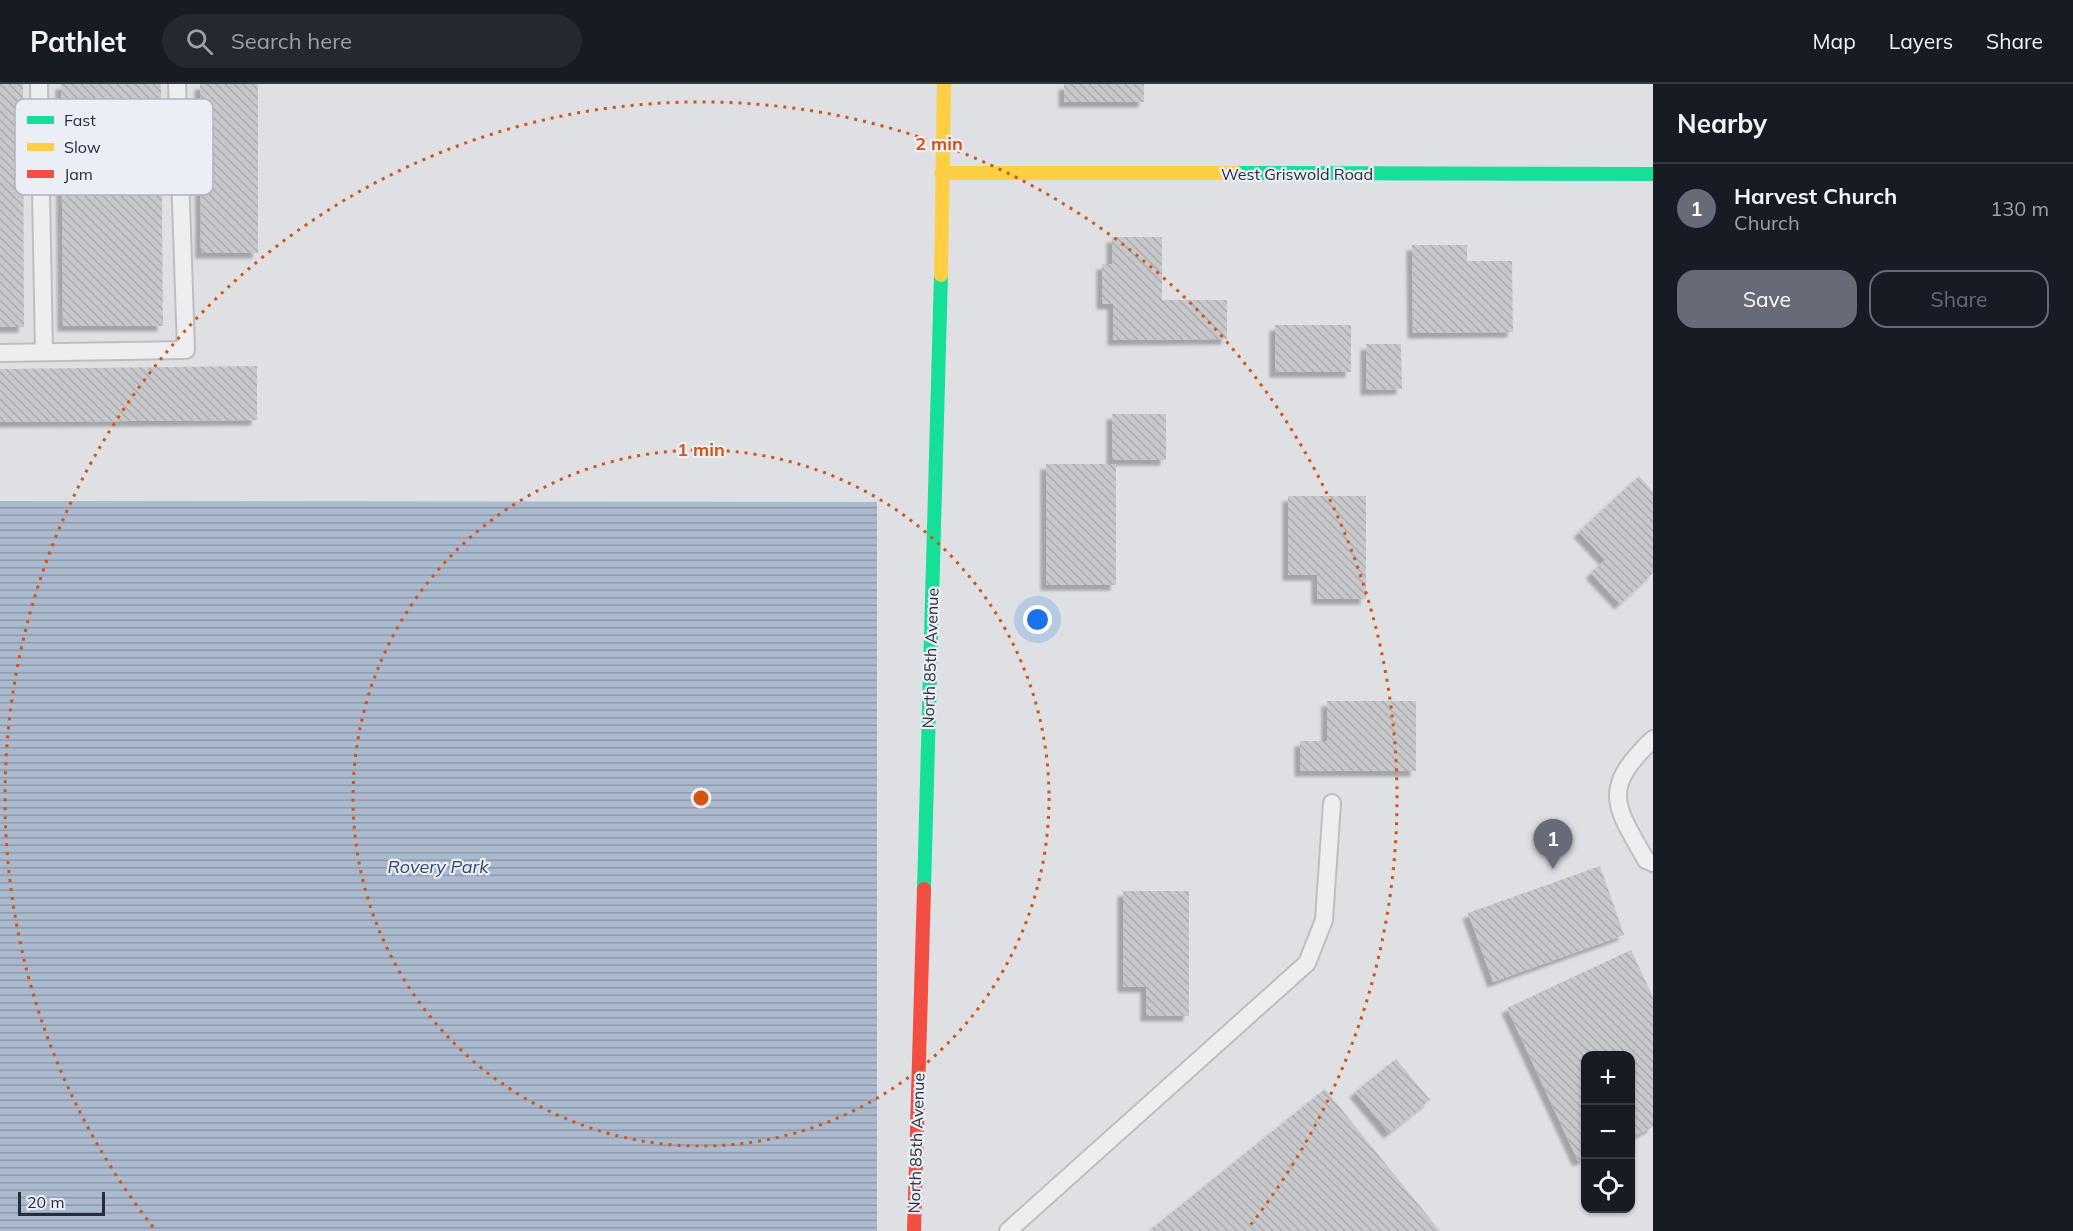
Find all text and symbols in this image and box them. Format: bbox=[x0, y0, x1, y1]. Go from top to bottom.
search box bbox=[162, 14, 582, 68]
text: Pathlet bbox=[30, 24, 126, 59]
icon: search bbox=[183, 25, 216, 58]
text: Search here bbox=[231, 27, 352, 55]
text: Map bbox=[1813, 28, 1856, 54]
text: Layers bbox=[1889, 28, 1953, 54]
text: Share bbox=[1986, 28, 2043, 54]
legend bbox=[15, 99, 213, 195]
text: Nearby bbox=[1677, 107, 1767, 140]
text: Fast bbox=[64, 110, 96, 130]
text: 2 min bbox=[915, 132, 963, 155]
text: Slow bbox=[64, 137, 101, 157]
text: Jam bbox=[64, 164, 93, 184]
street label: West Griswold Road bbox=[1221, 164, 1373, 184]
text: Harvest Church bbox=[1734, 182, 1897, 210]
text: 1 bbox=[1691, 196, 1703, 221]
text: 130 m bbox=[1990, 196, 2049, 221]
text: Church bbox=[1734, 210, 1800, 235]
button: Save bbox=[1677, 270, 1857, 328]
button: Share bbox=[1869, 270, 2049, 328]
text: 1 min bbox=[677, 438, 725, 461]
street label: North 85th Avenue bbox=[918, 587, 942, 729]
your location bbox=[1023, 605, 1052, 634]
centre of rings bbox=[691, 788, 711, 808]
pin: 1 bbox=[1534, 820, 1572, 869]
water label: Rovery Park bbox=[388, 855, 489, 878]
map controls bbox=[1581, 1051, 1635, 1213]
button: + bbox=[1581, 1051, 1635, 1105]
street label: North 85th Avenue bbox=[904, 1072, 928, 1214]
button: − bbox=[1581, 1105, 1635, 1159]
button: locate bbox=[1581, 1159, 1635, 1213]
scale bar bbox=[18, 1189, 105, 1216]
text: 20 m bbox=[27, 1192, 64, 1212]

